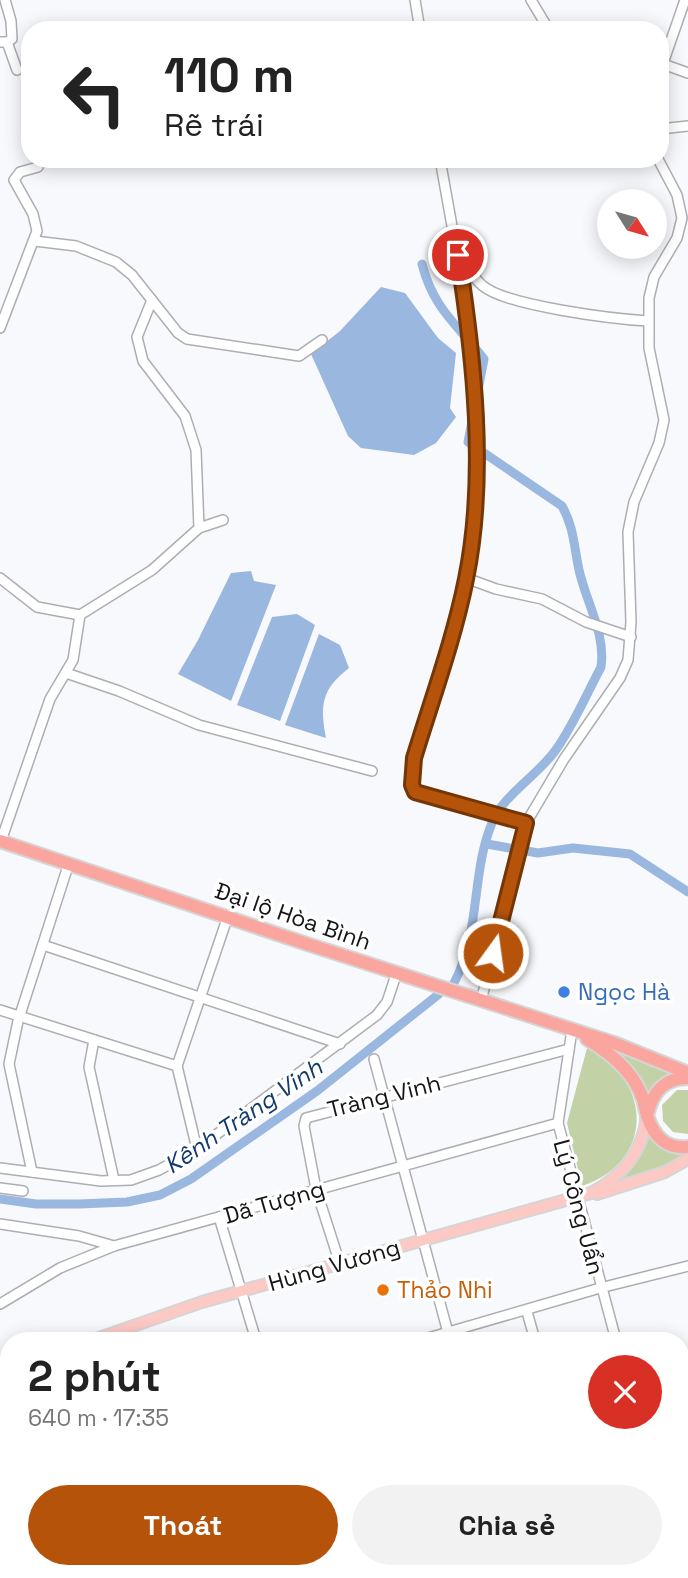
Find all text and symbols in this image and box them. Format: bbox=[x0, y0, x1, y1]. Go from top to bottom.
text: 110 m bbox=[164, 44, 294, 106]
icon: left bbox=[49, 49, 140, 140]
text: Rẽ trái bbox=[164, 105, 264, 145]
north arrow bbox=[597, 189, 667, 259]
map controls bbox=[597, 189, 667, 259]
pin bbox=[428, 225, 488, 285]
icon: arrive bbox=[439, 236, 477, 274]
street label: Đại lộ Hòa Bình bbox=[211, 875, 375, 957]
position arrow bbox=[456, 916, 530, 990]
place label: Ngọc Hà bbox=[578, 977, 670, 1007]
marker: Ngọc Hà bbox=[556, 984, 572, 1000]
water label: Kênh Tràng Vinh bbox=[158, 1051, 329, 1180]
street label: Tràng Vinh bbox=[324, 1067, 444, 1125]
street label: Lý Công Uẩn bbox=[547, 1136, 611, 1278]
street label: Dã Tượng bbox=[220, 1173, 328, 1231]
street label: Hùng Vương bbox=[265, 1232, 403, 1298]
place label: Thảo Nhi bbox=[397, 1275, 493, 1305]
marker: Thảo Nhi bbox=[375, 1282, 391, 1298]
text: 2 phút bbox=[28, 1350, 161, 1403]
button: close bbox=[588, 1355, 662, 1429]
text: 640 m · 17:35 bbox=[28, 1403, 169, 1433]
button: Thoát bbox=[28, 1485, 338, 1565]
button: Chia sẻ bbox=[352, 1485, 662, 1565]

